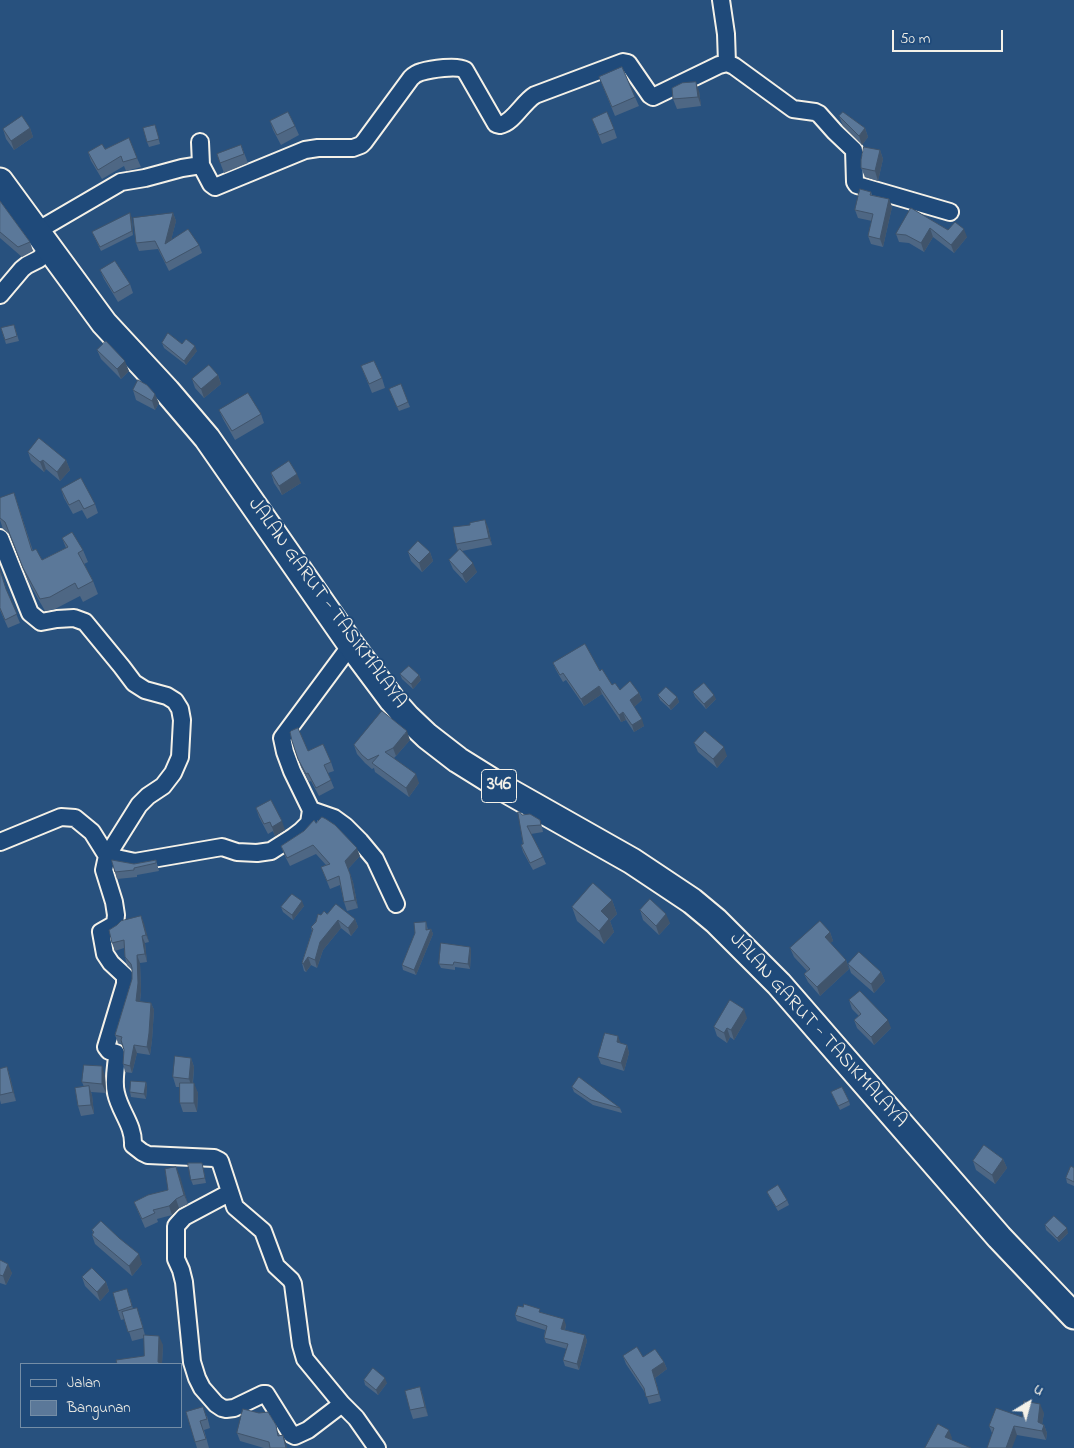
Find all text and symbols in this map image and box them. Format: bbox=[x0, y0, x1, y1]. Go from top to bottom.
scale bar bbox=[894, 20, 1005, 52]
text: 50 m bbox=[900, 28, 930, 50]
street label: JALAN GARUT - TASIKMALAYA bbox=[241, 494, 411, 714]
road number: 346 bbox=[482, 769, 516, 802]
street label: JALAN GARUT - TASIKMALAYA bbox=[723, 928, 911, 1134]
legend bbox=[20, 1363, 182, 1428]
text: Jalan bbox=[67, 1372, 100, 1394]
north arrow bbox=[1004, 1378, 1054, 1428]
text: U bbox=[1028, 1380, 1048, 1402]
text: Bangunan bbox=[67, 1397, 131, 1419]

